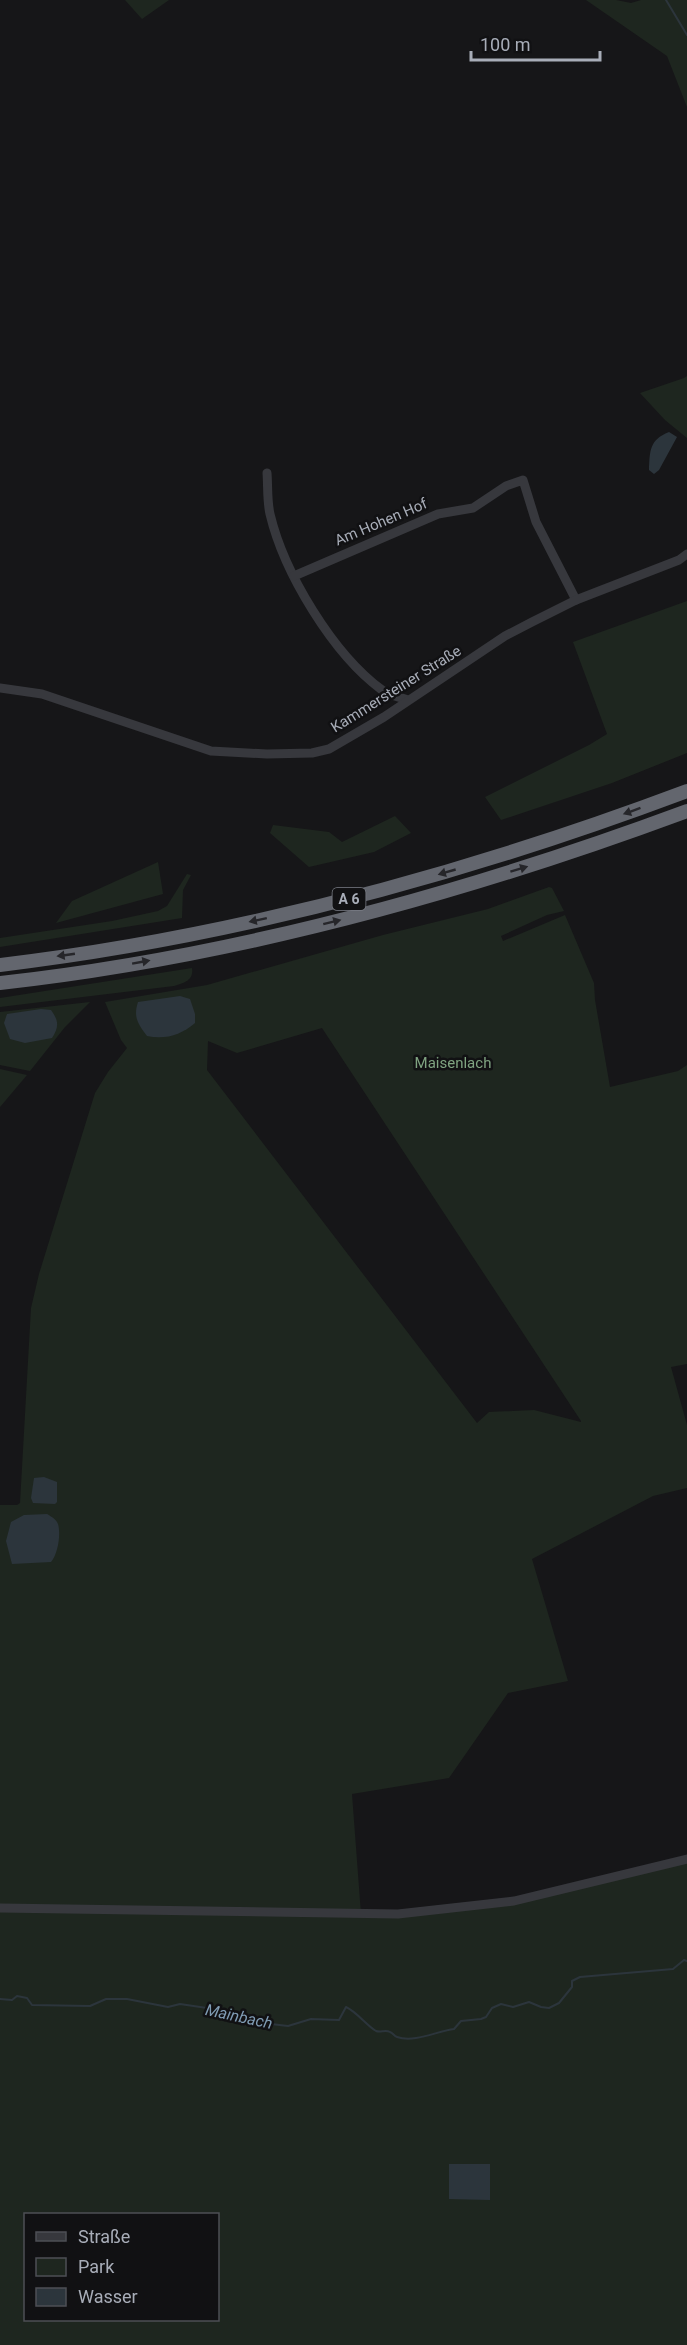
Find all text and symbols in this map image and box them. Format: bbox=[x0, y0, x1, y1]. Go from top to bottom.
scale bar bbox=[471, 24, 600, 62]
text: 100 m bbox=[480, 34, 531, 55]
street label: Am Hohen Hof bbox=[332, 494, 431, 550]
street label: Kammersteiner Straße bbox=[328, 642, 464, 736]
one-way arrow bbox=[623, 807, 641, 817]
one-way arrow bbox=[510, 864, 528, 873]
one-way arrow bbox=[438, 868, 456, 877]
road number: A 6 bbox=[332, 888, 366, 910]
one-way arrow bbox=[248, 916, 267, 925]
one-way arrow bbox=[322, 917, 341, 926]
one-way arrow bbox=[57, 951, 76, 960]
one-way arrow bbox=[132, 957, 151, 966]
park label: Maisenlach bbox=[415, 1054, 491, 1072]
water label: Mainbach bbox=[204, 2000, 274, 2033]
legend bbox=[24, 2213, 219, 2321]
text: Straße bbox=[78, 2226, 130, 2247]
text: Park bbox=[78, 2256, 115, 2277]
text: Wasser bbox=[78, 2286, 138, 2307]

